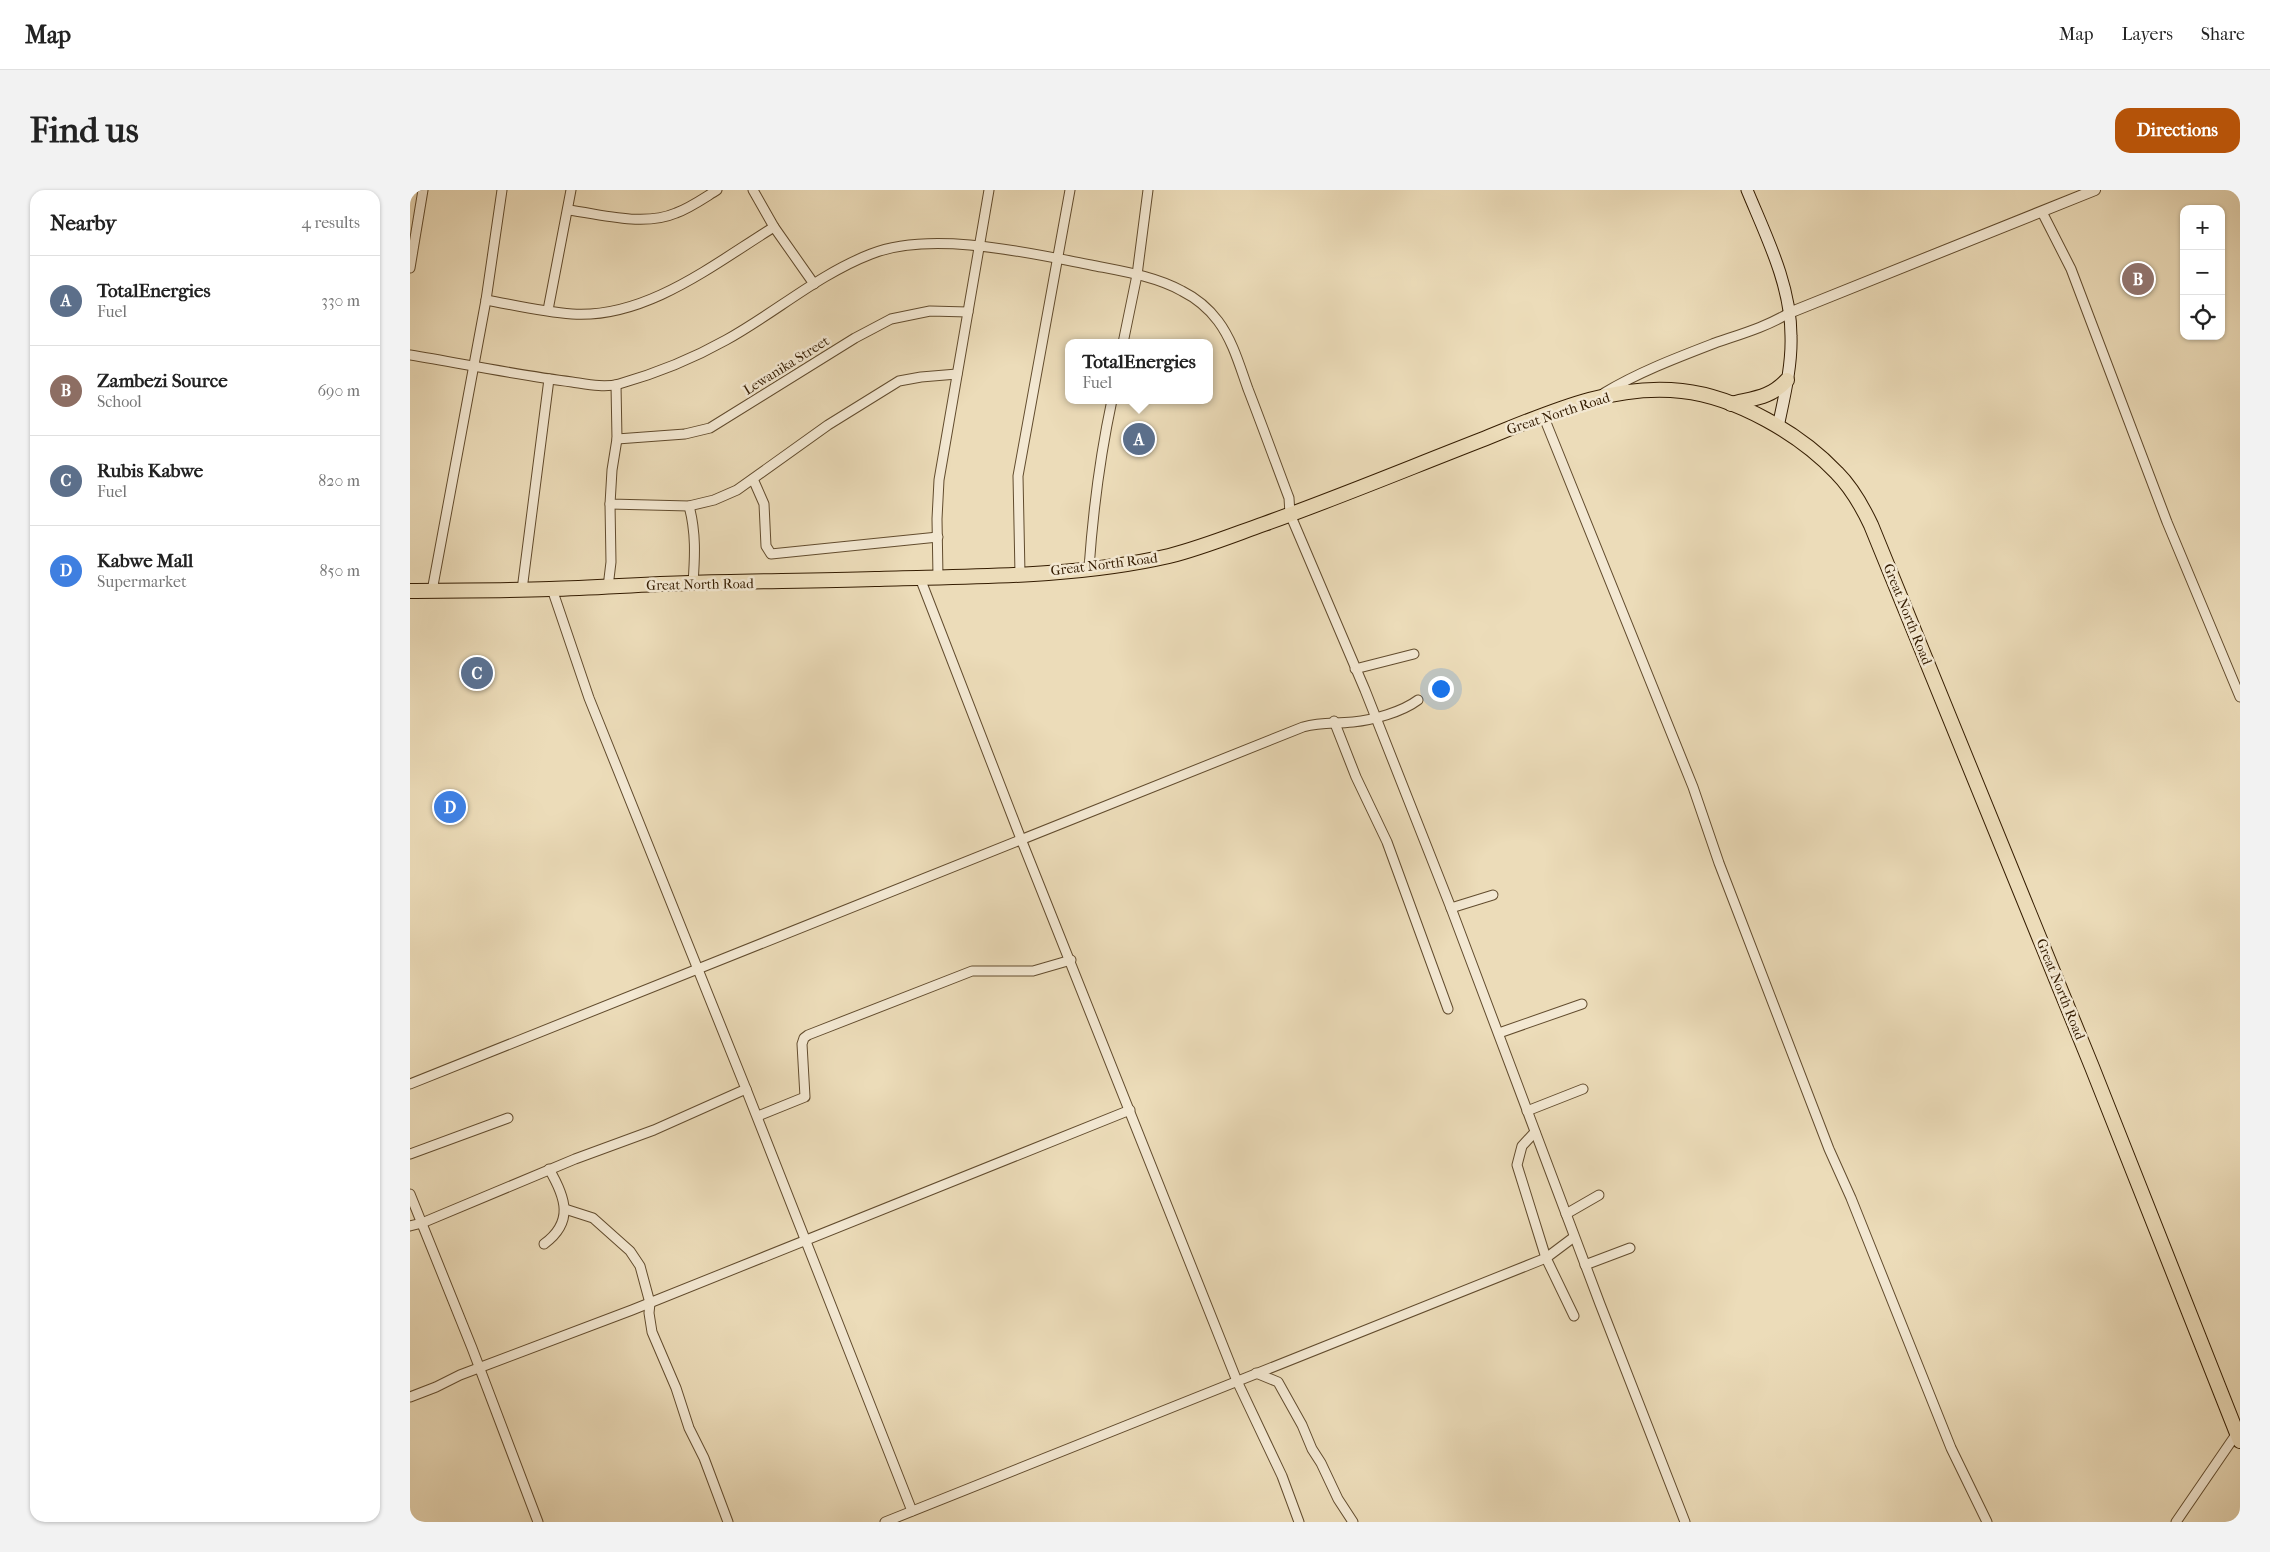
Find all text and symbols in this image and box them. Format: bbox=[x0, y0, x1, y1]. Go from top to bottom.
text: Map bbox=[25, 21, 71, 49]
text: Map bbox=[2059, 24, 2093, 45]
text: Layers bbox=[2121, 24, 2173, 45]
text: Share bbox=[2201, 24, 2245, 45]
button: Directions bbox=[2115, 108, 2240, 153]
text: Find us bbox=[30, 110, 139, 151]
map controls bbox=[2180, 205, 2225, 340]
button: + bbox=[2180, 205, 2225, 250]
text: Nearby bbox=[50, 211, 116, 235]
text: 4 results bbox=[302, 213, 360, 232]
button: − bbox=[2180, 250, 2225, 295]
pin: B bbox=[2122, 260, 2154, 298]
text: TotalEnergies bbox=[97, 280, 211, 302]
text: A bbox=[61, 291, 71, 310]
text: 330 m bbox=[321, 291, 360, 310]
button: locate bbox=[2180, 295, 2225, 340]
text: Fuel bbox=[97, 302, 127, 321]
street label: Lewanika Street bbox=[740, 332, 832, 399]
popup bbox=[1065, 339, 1213, 404]
text: TotalEnergies bbox=[1082, 351, 1196, 373]
text: Zambezi Source bbox=[97, 370, 228, 392]
text: Fuel bbox=[1082, 373, 1112, 392]
text: B bbox=[61, 381, 71, 400]
text: 690 m bbox=[317, 381, 360, 400]
street label: Great North Road bbox=[1504, 389, 1612, 438]
text: School bbox=[97, 392, 142, 411]
pin: A bbox=[1123, 420, 1155, 458]
text: Rubis Kabwe bbox=[97, 460, 203, 482]
text: C bbox=[61, 471, 71, 490]
text: 820 m bbox=[318, 471, 360, 490]
text: Fuel bbox=[97, 482, 127, 501]
street label: Great North Road bbox=[1050, 549, 1159, 579]
text: Kabwe Mall bbox=[97, 550, 193, 572]
text: D bbox=[60, 561, 72, 580]
text: 850 m bbox=[320, 561, 360, 580]
street label: Great North Road bbox=[1879, 561, 1936, 668]
text: Supermarket bbox=[97, 572, 187, 591]
street label: Great North Road bbox=[646, 575, 754, 594]
pin: C bbox=[461, 654, 493, 692]
your location bbox=[1428, 676, 1454, 702]
pin: D bbox=[434, 788, 466, 826]
street label: Great North Road bbox=[2032, 936, 2089, 1043]

